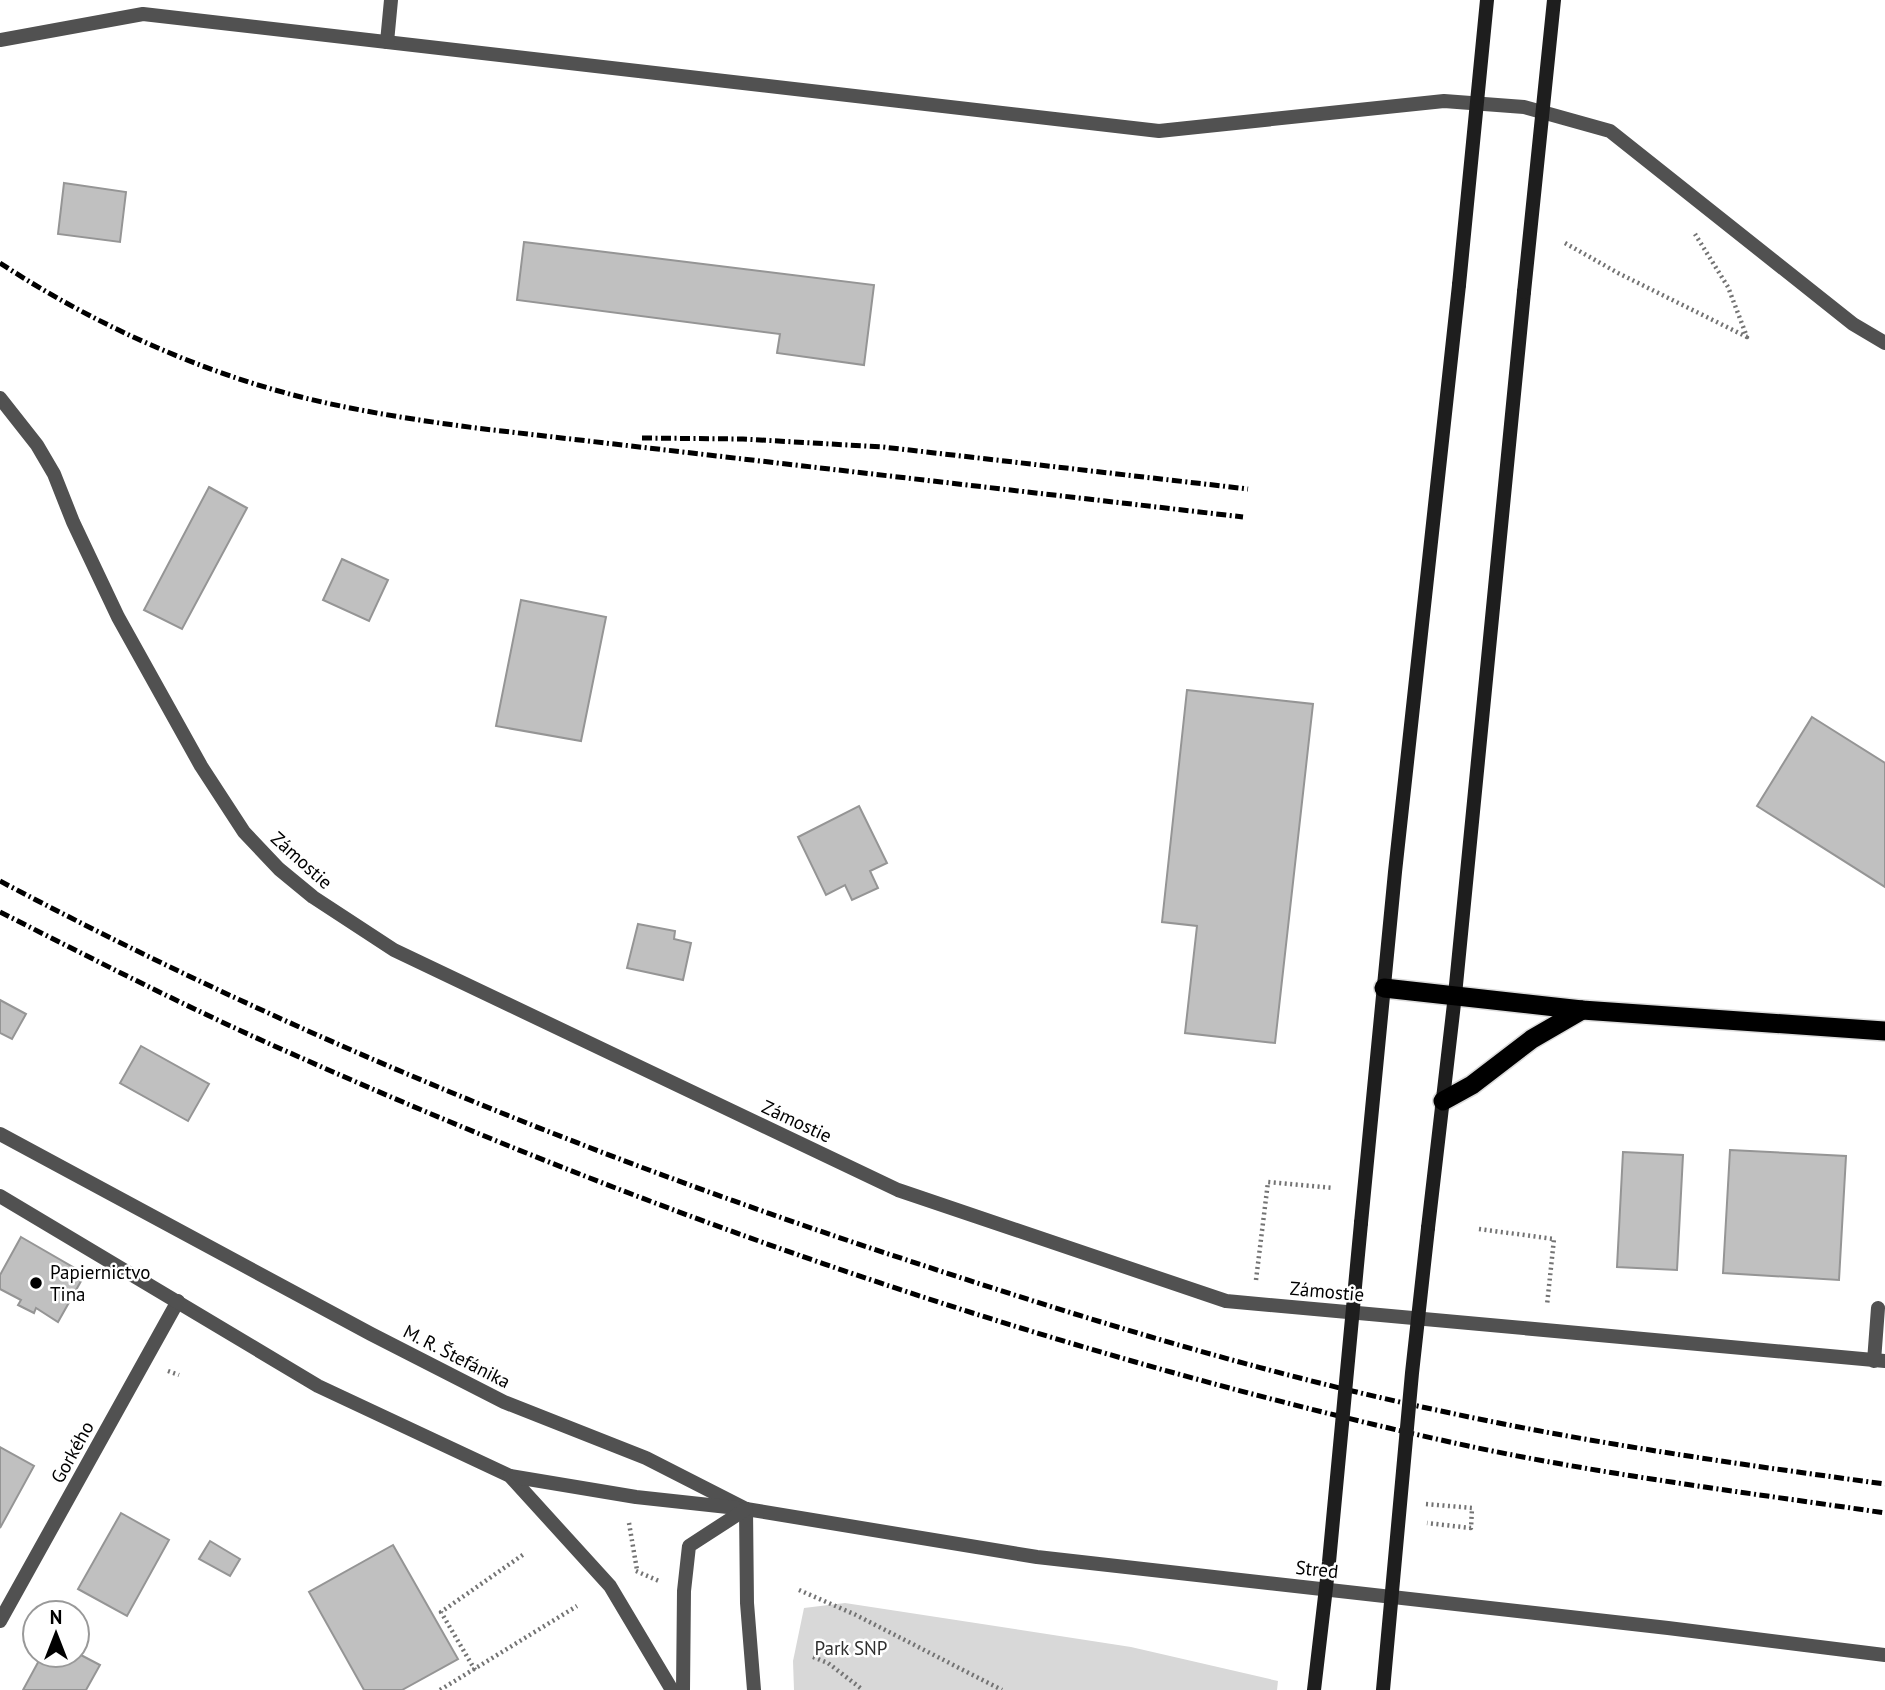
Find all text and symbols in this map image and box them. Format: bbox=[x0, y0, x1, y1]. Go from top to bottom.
street label: Zámostie bbox=[266, 826, 338, 894]
street label: Zámostie bbox=[758, 1094, 836, 1148]
place label: Papiernictvo Tina bbox=[50, 1260, 151, 1306]
marker: Papiernictvo Tina bbox=[28, 1275, 44, 1291]
street label: Zámostie bbox=[1289, 1276, 1365, 1306]
street label: M. R. Štefánika bbox=[399, 1319, 515, 1393]
street label: Gorkého bbox=[45, 1417, 99, 1487]
street label: Stred bbox=[1294, 1555, 1340, 1583]
north arrow bbox=[21, 1599, 91, 1669]
text: N bbox=[50, 1605, 62, 1629]
park label: Park SNP bbox=[815, 1636, 887, 1660]

